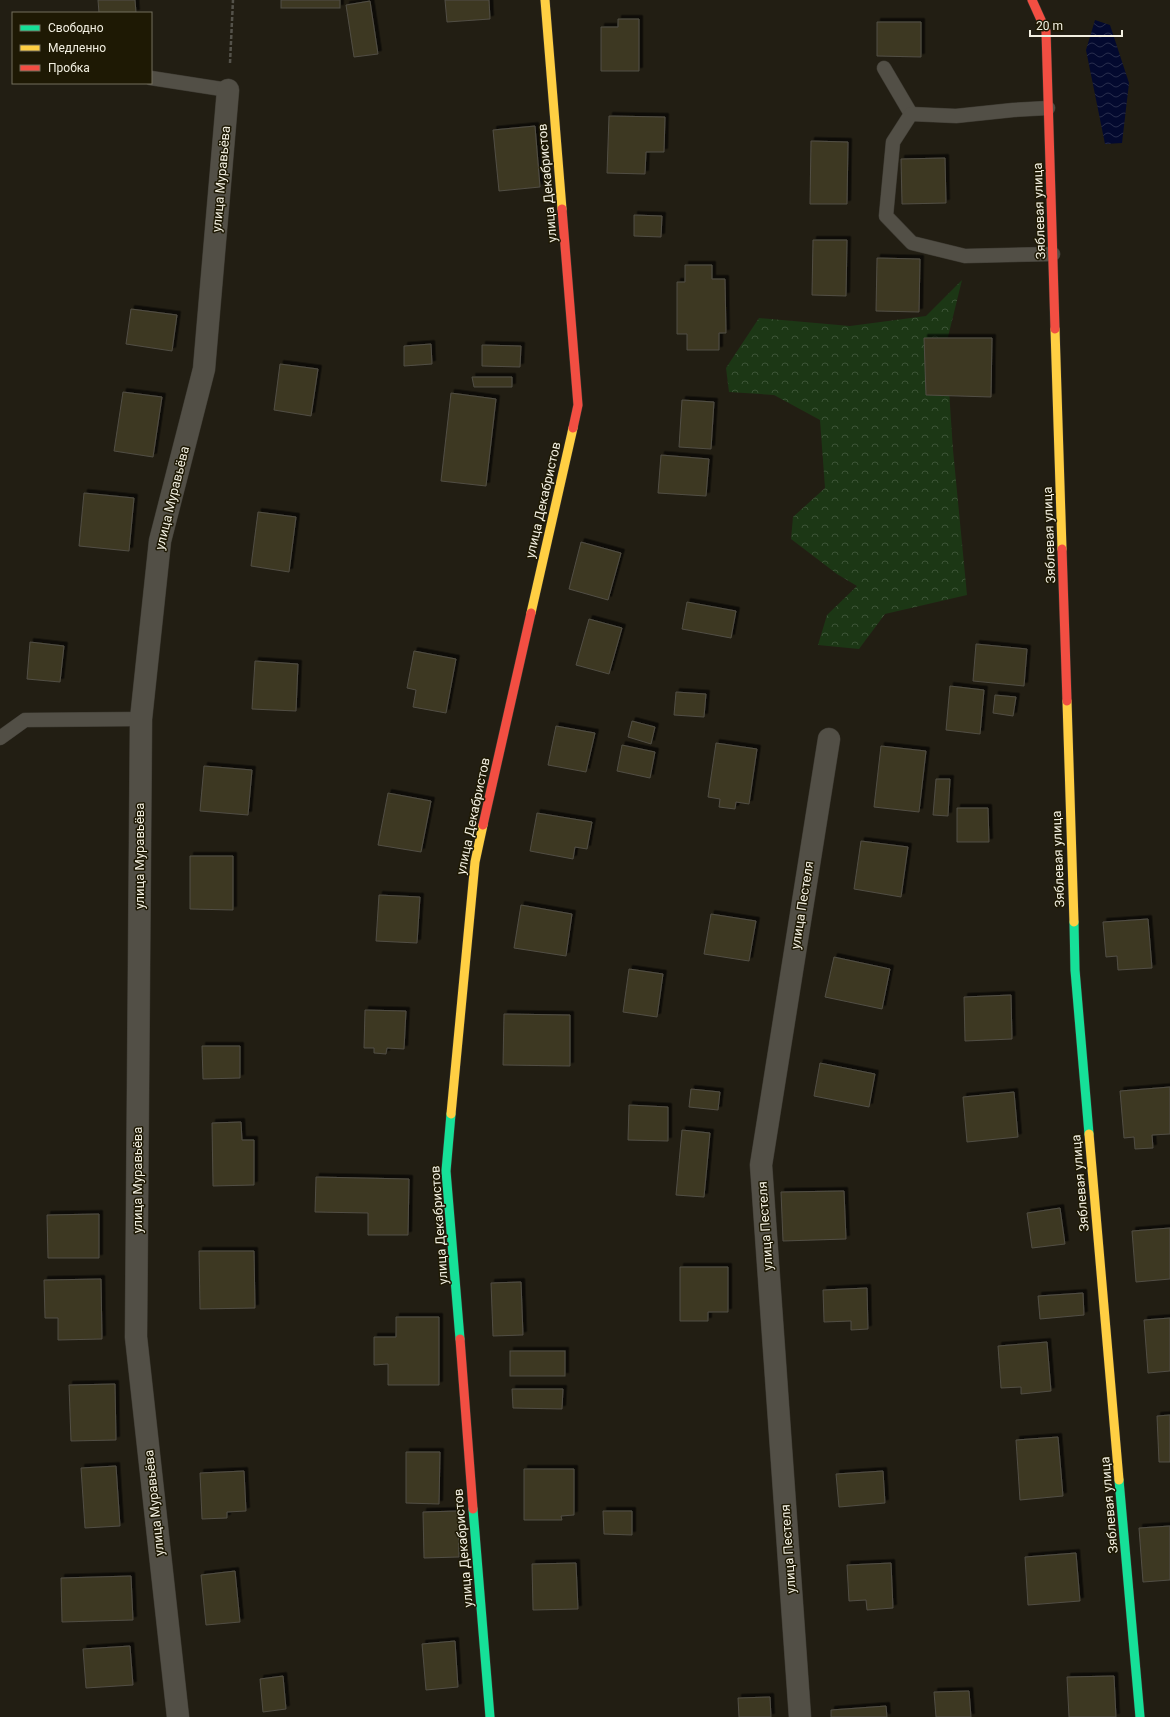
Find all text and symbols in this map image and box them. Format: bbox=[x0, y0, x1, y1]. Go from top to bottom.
legend bbox=[12, 12, 152, 84]
scale bar bbox=[1030, 12, 1122, 38]
text: 20 m bbox=[1036, 19, 1063, 33]
text: Свободно bbox=[48, 21, 104, 35]
text: Медленно bbox=[48, 41, 106, 55]
text: Пробка bbox=[48, 61, 90, 75]
street label: улица Декабристов bbox=[534, 123, 560, 243]
street label: улица Муравьёва bbox=[209, 125, 233, 233]
street label: Зяблевая улица bbox=[1030, 162, 1048, 260]
street label: улица Декабристов bbox=[522, 440, 564, 560]
street label: улица Муравьёва bbox=[152, 444, 192, 552]
street label: Зяблевая улица bbox=[1040, 486, 1058, 584]
street label: улица Декабристов bbox=[453, 756, 493, 876]
street label: улица Муравьёва bbox=[132, 803, 147, 909]
street label: Зяблевая улица bbox=[1049, 810, 1067, 908]
street label: улица Пестеля bbox=[788, 860, 816, 950]
street label: улица Муравьёва bbox=[130, 1127, 145, 1233]
street label: Зяблевая улица bbox=[1068, 1134, 1092, 1232]
street label: улица Декабристов bbox=[427, 1165, 451, 1285]
street label: улица Пестеля bbox=[754, 1181, 776, 1271]
street label: улица Муравьёва bbox=[141, 1449, 167, 1557]
street label: Зяблевая улица bbox=[1097, 1456, 1121, 1554]
street label: улица Декабристов bbox=[450, 1488, 476, 1608]
street label: улица Пестеля bbox=[777, 1504, 799, 1594]

